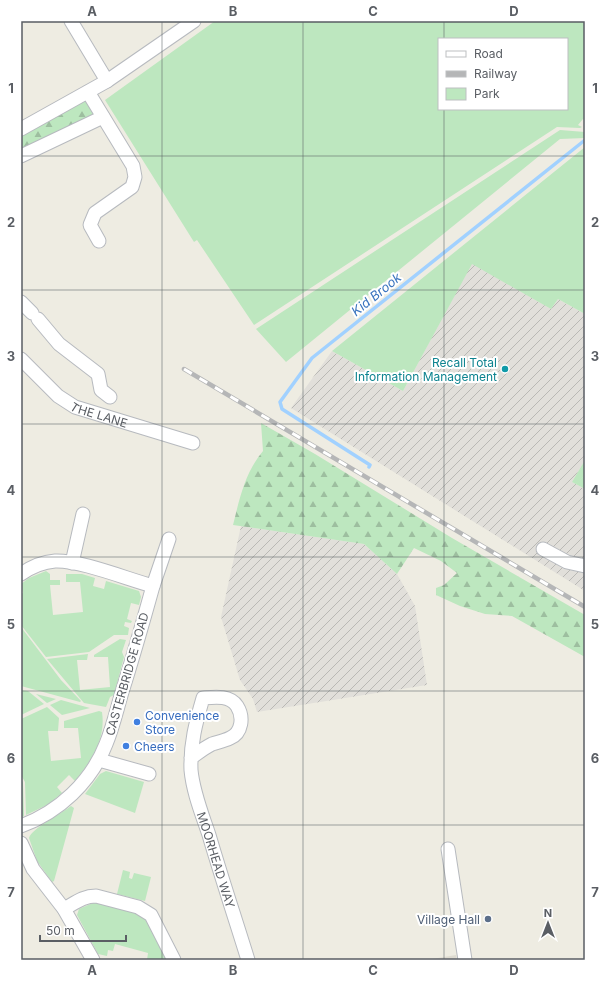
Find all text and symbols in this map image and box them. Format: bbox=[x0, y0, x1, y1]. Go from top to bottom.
text: A bbox=[87, 3, 97, 19]
text: B bbox=[229, 3, 238, 19]
text: C bbox=[368, 3, 378, 19]
text: D bbox=[509, 3, 519, 19]
legend bbox=[438, 38, 568, 110]
text: Road bbox=[474, 46, 503, 61]
text: Railway bbox=[474, 66, 518, 81]
text: 1 bbox=[8, 80, 14, 96]
text: 1 bbox=[592, 80, 598, 96]
text: Park bbox=[474, 86, 500, 101]
text: 2 bbox=[7, 214, 15, 230]
text: 2 bbox=[591, 214, 599, 230]
water label: Kid Brook bbox=[348, 268, 405, 319]
text: 3 bbox=[7, 348, 15, 364]
text: 3 bbox=[591, 348, 599, 364]
place label: Recall Total Information Management bbox=[355, 355, 497, 384]
marker: Recall Total Information Management bbox=[500, 364, 510, 374]
street label: THE LANE bbox=[68, 399, 130, 430]
text: 4 bbox=[7, 482, 16, 498]
text: 4 bbox=[591, 482, 600, 498]
street label: CASTERBRIDGE ROAD bbox=[102, 611, 152, 737]
text: 5 bbox=[7, 616, 15, 632]
text: 5 bbox=[591, 616, 599, 632]
place label: Convenience Store bbox=[145, 708, 219, 737]
marker: Convenience Store bbox=[132, 717, 142, 727]
place label: Cheers bbox=[134, 739, 175, 754]
marker: Cheers bbox=[121, 741, 131, 751]
text: 6 bbox=[7, 750, 15, 766]
text: 6 bbox=[591, 750, 599, 766]
street label: MOORHEAD WAY bbox=[194, 810, 239, 910]
text: 7 bbox=[7, 884, 15, 900]
text: 7 bbox=[591, 884, 599, 900]
north arrow bbox=[528, 903, 568, 943]
text: N bbox=[544, 906, 552, 920]
place label: Village Hall bbox=[417, 912, 480, 927]
marker: Village Hall bbox=[483, 914, 493, 924]
scale bar bbox=[40, 917, 126, 943]
text: 50 m bbox=[46, 923, 75, 938]
text: A bbox=[87, 962, 97, 978]
text: B bbox=[229, 962, 238, 978]
text: C bbox=[368, 962, 378, 978]
text: D bbox=[509, 962, 519, 978]

